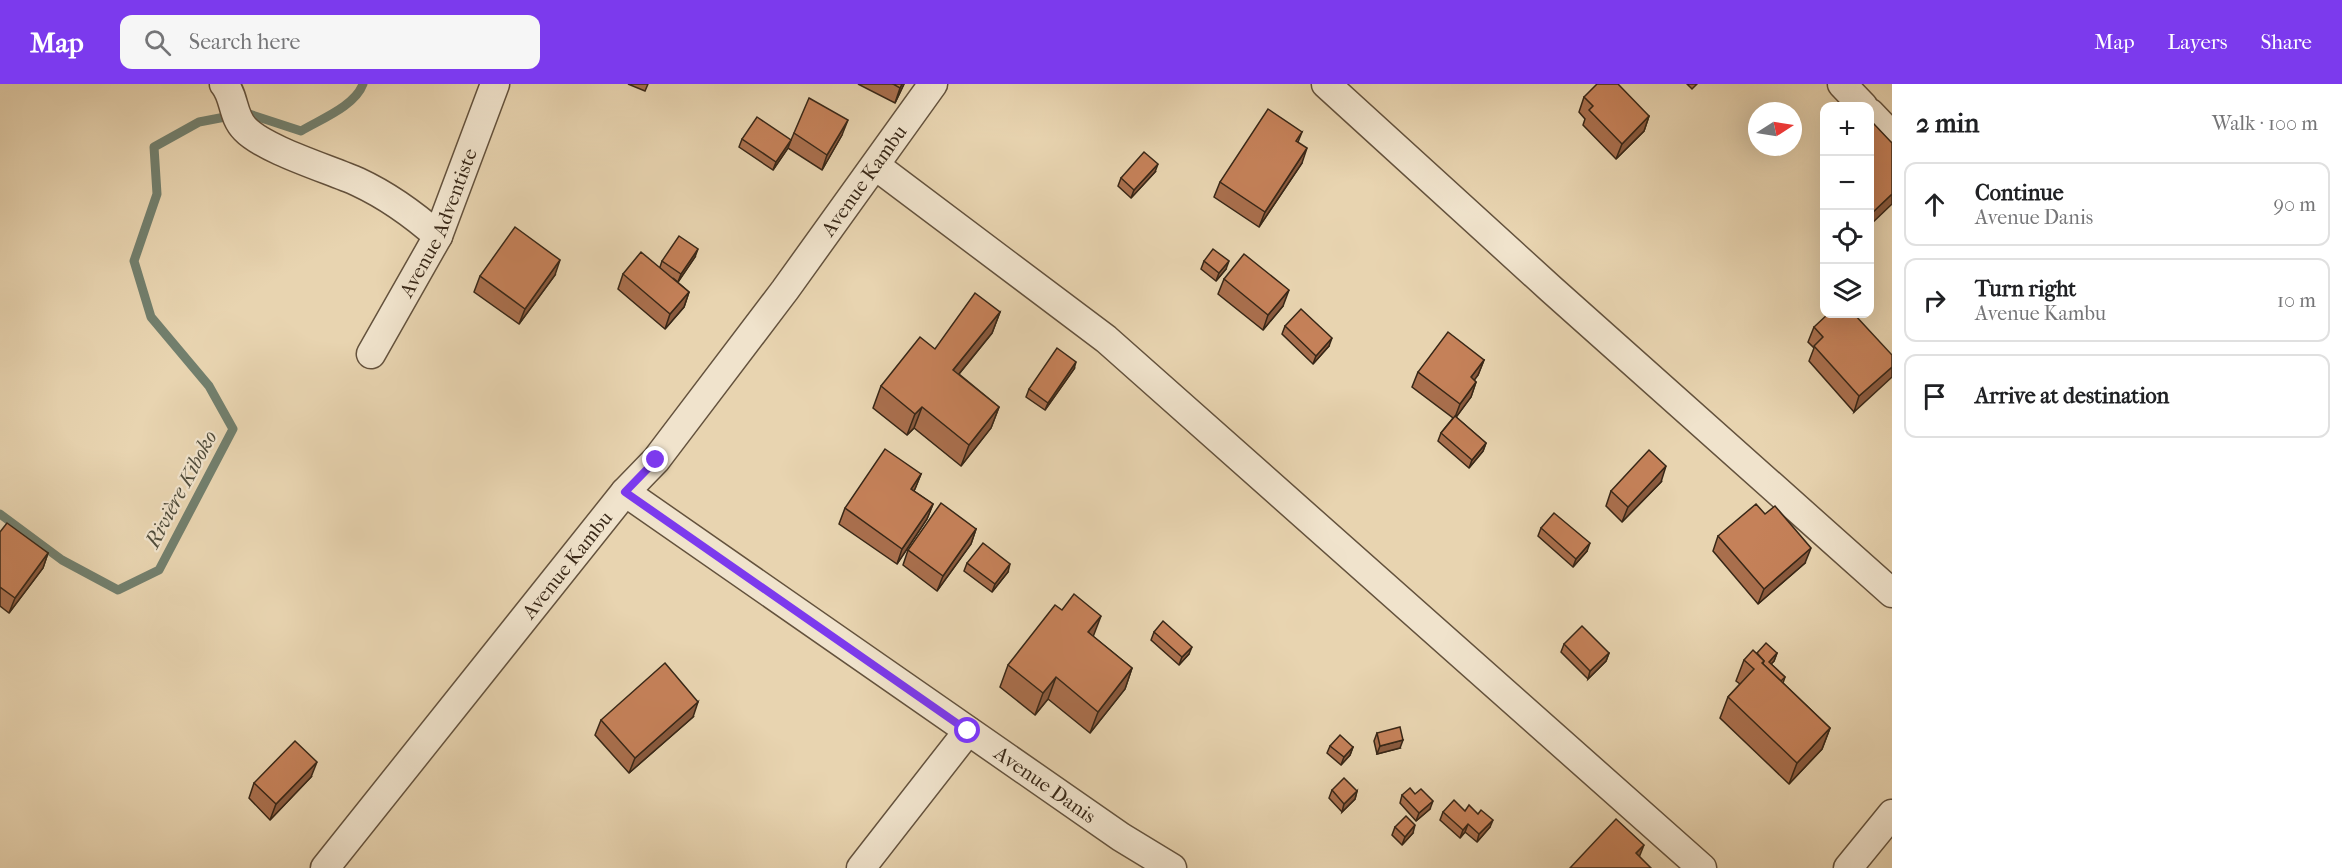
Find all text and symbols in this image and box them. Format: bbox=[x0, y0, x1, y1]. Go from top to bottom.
search box bbox=[120, 15, 540, 69]
text: Map bbox=[30, 26, 84, 59]
icon: search bbox=[141, 26, 174, 59]
text: Search here bbox=[189, 29, 300, 55]
text: Map bbox=[2094, 30, 2135, 54]
text: Layers bbox=[2168, 30, 2227, 54]
text: Share bbox=[2260, 30, 2312, 54]
north arrow bbox=[1748, 102, 1802, 156]
map controls bbox=[1820, 102, 1874, 318]
button: + bbox=[1820, 102, 1874, 156]
text: 2 min bbox=[1916, 108, 1979, 139]
text: Walk · 100 m bbox=[2212, 112, 2318, 135]
street label: Avenue Kambu bbox=[816, 120, 912, 241]
street label: Avenue Adventiste bbox=[394, 145, 482, 302]
button: − bbox=[1820, 156, 1874, 210]
text: Continue bbox=[1975, 180, 2064, 206]
icon: ahead bbox=[1918, 188, 1951, 221]
text: 90 m bbox=[2274, 193, 2316, 216]
text: Avenue Danis bbox=[1975, 206, 2093, 229]
button: locate bbox=[1820, 210, 1874, 264]
button: layers bbox=[1820, 264, 1874, 318]
text: Turn right bbox=[1975, 276, 2076, 302]
icon: right bbox=[1918, 284, 1951, 317]
text: 10 m bbox=[2277, 289, 2316, 312]
text: Avenue Kambu bbox=[1975, 302, 2106, 325]
icon: arrive bbox=[1918, 380, 1951, 413]
text: Arrive at destination bbox=[1975, 383, 2169, 409]
water label: Rivière Kiboko bbox=[139, 426, 222, 553]
route end bbox=[642, 446, 668, 472]
street label: Avenue Kambu bbox=[517, 506, 618, 624]
route start bbox=[954, 717, 980, 743]
street label: Avenue Danis bbox=[989, 741, 1100, 828]

